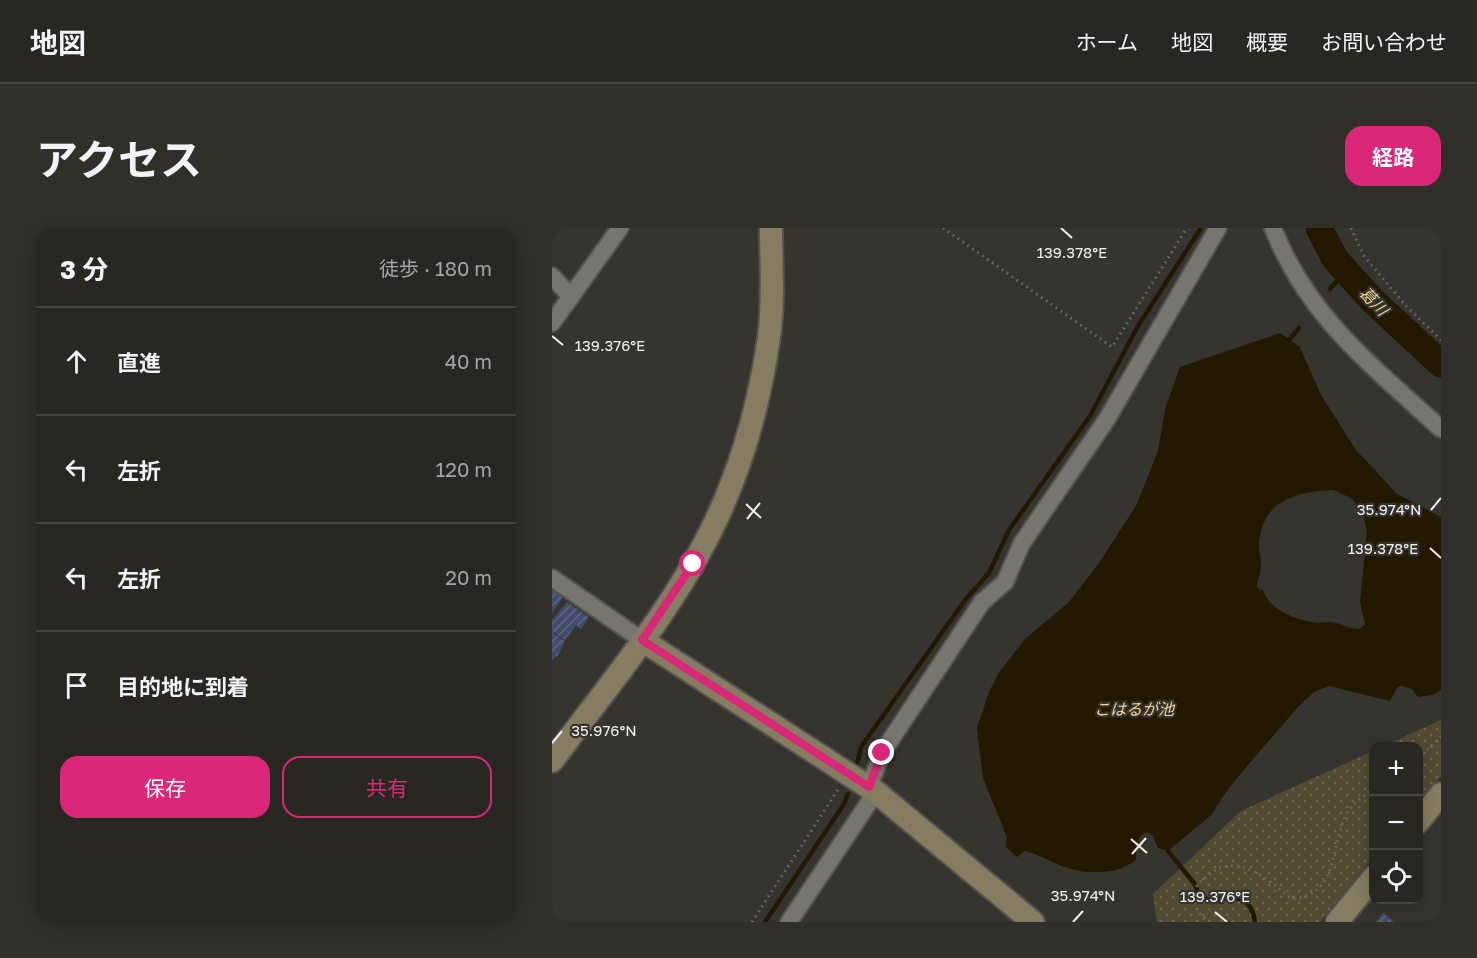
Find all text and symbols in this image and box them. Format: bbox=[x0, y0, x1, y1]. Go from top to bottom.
text: 地図 bbox=[30, 26, 86, 59]
text: ホーム bbox=[1076, 29, 1138, 55]
text: 地図 bbox=[1171, 29, 1213, 55]
text: 概要 bbox=[1246, 29, 1288, 55]
text: お問い合わせ bbox=[1321, 29, 1447, 55]
button: 経路 bbox=[1345, 126, 1441, 186]
text: アクセス bbox=[36, 134, 202, 184]
text: 139.378°E bbox=[1037, 243, 1107, 261]
text: 3 分 bbox=[60, 254, 108, 285]
text: 徒歩 · 180 m bbox=[379, 256, 492, 280]
water label: 葛川 bbox=[1356, 283, 1394, 321]
text: 139.376°E bbox=[575, 336, 645, 354]
icon: ahead bbox=[60, 345, 93, 378]
text: 直進 bbox=[117, 349, 161, 376]
text: 40 m bbox=[445, 349, 492, 373]
icon: left bbox=[60, 453, 93, 486]
text: 左折 bbox=[117, 457, 161, 484]
text: 120 m bbox=[436, 457, 492, 481]
text: 35.974°N bbox=[1357, 500, 1421, 518]
text: 139.378°E bbox=[1348, 539, 1418, 557]
route start bbox=[679, 550, 705, 576]
icon: left bbox=[60, 561, 93, 594]
text: 左折 bbox=[117, 565, 161, 592]
text: 20 m bbox=[445, 565, 492, 589]
icon: arrive bbox=[60, 669, 93, 702]
text: 目的地に到着 bbox=[117, 673, 249, 700]
water label: こはるが池 bbox=[1094, 699, 1176, 719]
text: 35.976°N bbox=[571, 721, 637, 739]
route end bbox=[868, 739, 894, 765]
map controls bbox=[1369, 742, 1423, 904]
button: + bbox=[1369, 742, 1423, 796]
button: 保存 bbox=[60, 756, 270, 818]
button: 共有 bbox=[282, 756, 492, 818]
button: − bbox=[1369, 796, 1423, 850]
button: locate bbox=[1369, 850, 1423, 904]
text: 35.974°N bbox=[1051, 886, 1115, 904]
text: 139.376°E bbox=[1180, 887, 1250, 905]

